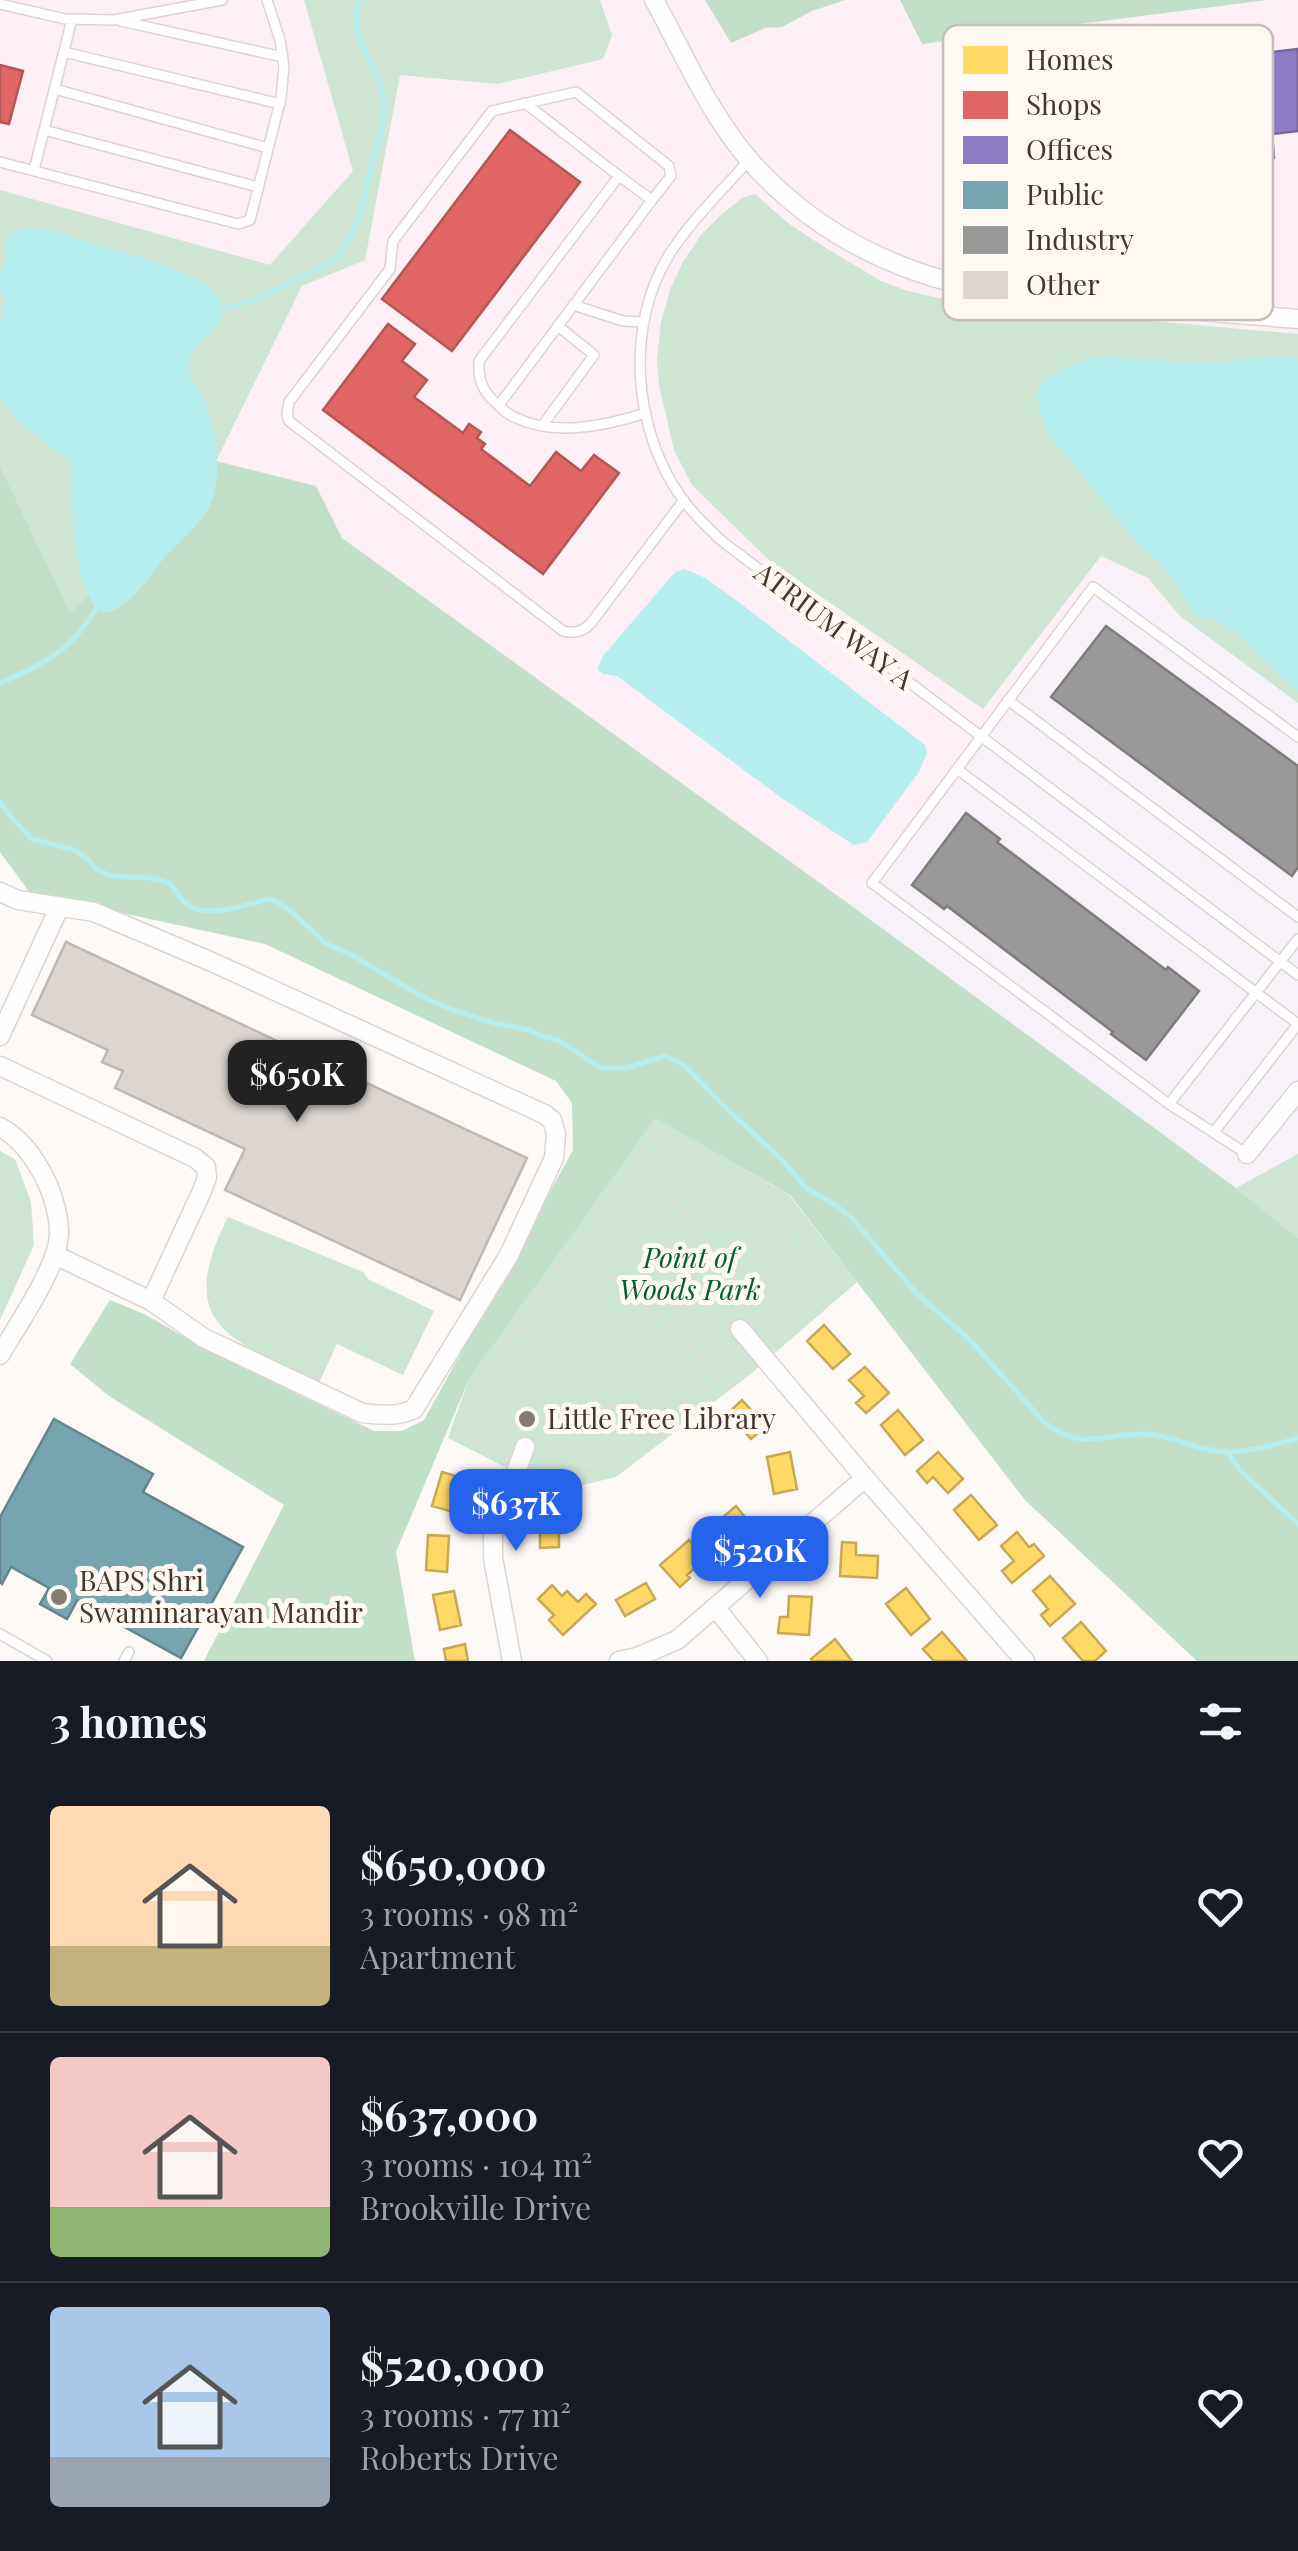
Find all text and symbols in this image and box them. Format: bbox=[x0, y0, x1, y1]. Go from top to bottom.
legend bbox=[943, 25, 1273, 320]
text: Homes bbox=[1026, 40, 1114, 77]
text: Shops bbox=[1026, 85, 1102, 122]
text: Offices bbox=[1026, 130, 1113, 167]
text: Public bbox=[1026, 175, 1104, 212]
text: Industry bbox=[1026, 220, 1134, 257]
text: Other bbox=[1026, 265, 1100, 302]
street label: ATRIUM WAY A bbox=[747, 552, 922, 697]
pin: $650K bbox=[227, 1040, 367, 1125]
text: $650K bbox=[250, 1051, 344, 1094]
park label: Point of Woods Park bbox=[619, 1238, 761, 1307]
place label: Little Free Library bbox=[547, 1399, 776, 1436]
marker: Little Free Library bbox=[516, 1408, 538, 1430]
pin: $637K bbox=[446, 1469, 586, 1554]
text: $637K bbox=[471, 1480, 561, 1523]
pin: $520K bbox=[690, 1516, 830, 1601]
text: $520K bbox=[713, 1527, 807, 1570]
place label: BAPS Shri Swaminarayan Mandir bbox=[79, 1561, 363, 1630]
marker: BAPS Shri Swaminarayan Mandir bbox=[48, 1586, 70, 1608]
text: 3 homes bbox=[50, 1693, 207, 1749]
icon: filters bbox=[1193, 1694, 1248, 1749]
text: $650,000 bbox=[360, 1835, 547, 1891]
icon: home bbox=[130, 1846, 250, 1966]
icon: heart bbox=[1193, 1879, 1248, 1934]
text: 3 rooms · 98 m² bbox=[360, 1891, 578, 1934]
text: Apartment bbox=[360, 1934, 515, 1977]
text: $637,000 bbox=[360, 2086, 538, 2142]
icon: home bbox=[130, 2097, 250, 2217]
icon: heart bbox=[1193, 2130, 1248, 2185]
text: 3 rooms · 104 m² bbox=[360, 2142, 592, 2185]
text: Brookville Drive bbox=[360, 2185, 591, 2228]
text: $520,000 bbox=[360, 2336, 545, 2392]
icon: home bbox=[130, 2347, 250, 2467]
icon: heart bbox=[1193, 2380, 1248, 2435]
text: 3 rooms · 77 m² bbox=[360, 2392, 571, 2435]
text: Roberts Drive bbox=[360, 2435, 559, 2478]

